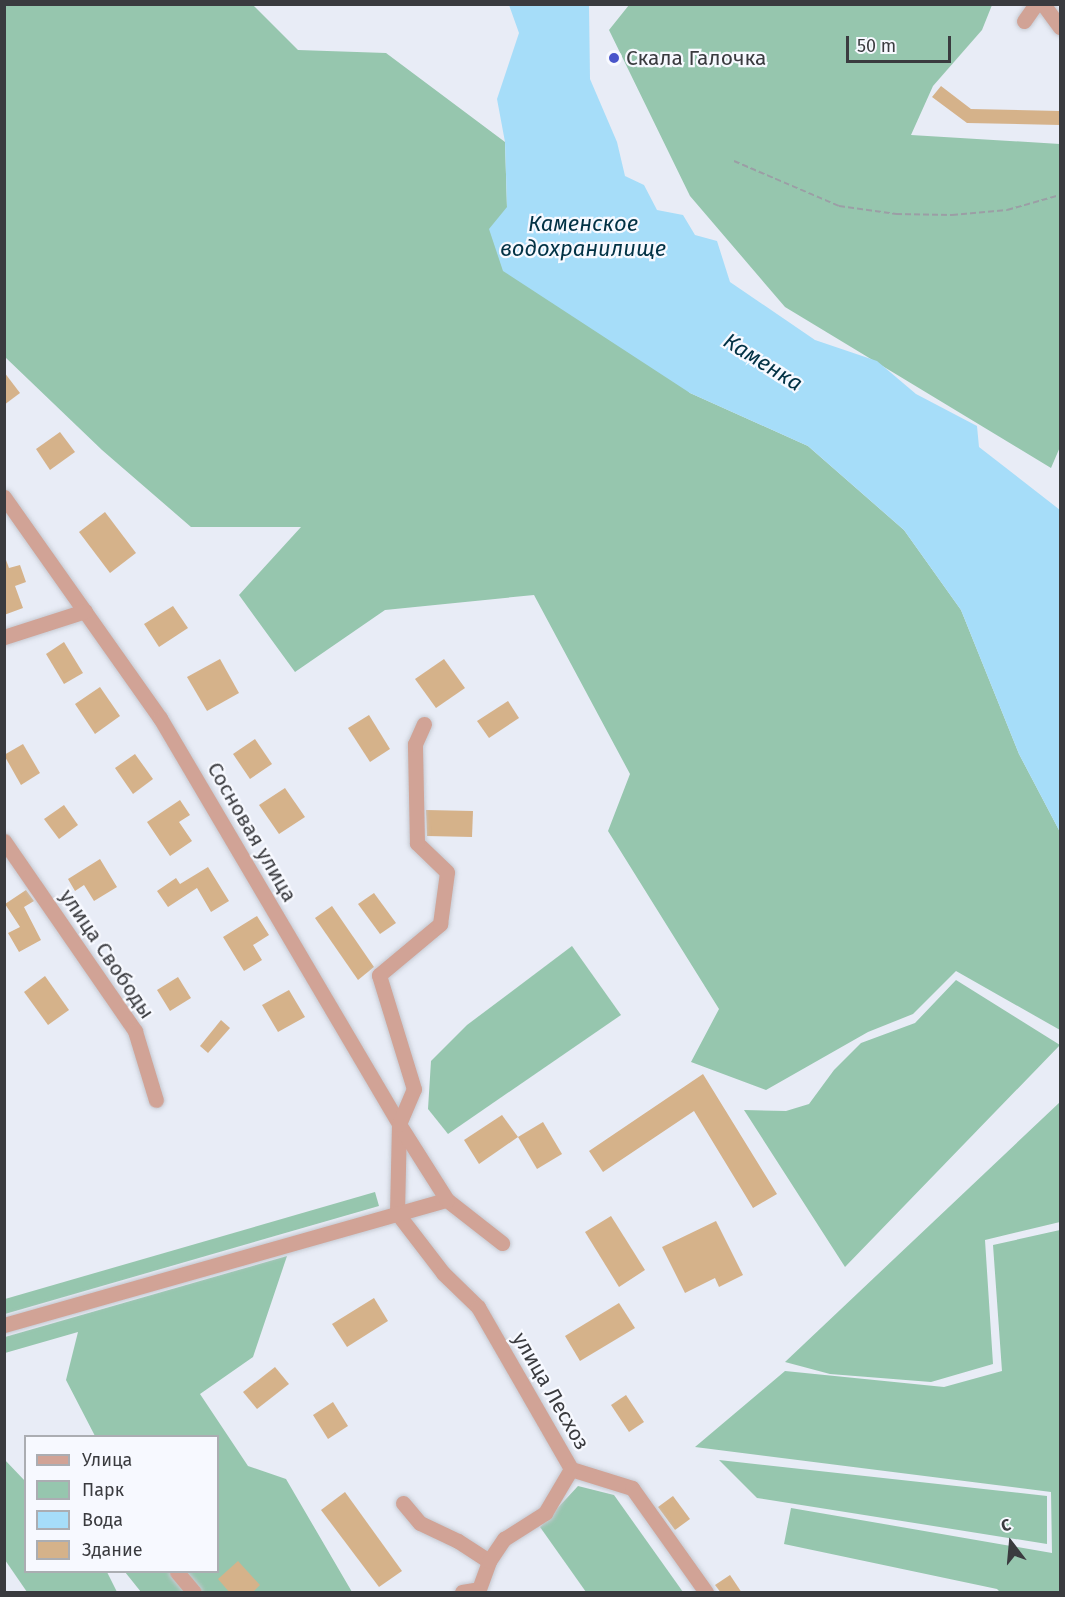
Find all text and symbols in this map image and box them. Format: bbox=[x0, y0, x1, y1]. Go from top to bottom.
scale bar bbox=[849, 24, 954, 62]
text: 50 m bbox=[857, 35, 896, 57]
place label: Скала Галочка bbox=[626, 45, 766, 71]
marker: Скала Галочка bbox=[607, 51, 621, 65]
water label: Каменское водохранилище bbox=[500, 210, 666, 262]
water label: Каменка bbox=[719, 327, 807, 397]
street label: Сосновая улица bbox=[202, 758, 302, 906]
street label: улица Свободы bbox=[54, 884, 160, 1024]
street label: улица Лесхоз bbox=[507, 1328, 595, 1454]
legend bbox=[24, 1435, 219, 1573]
text: Улица bbox=[82, 1449, 132, 1471]
text: Парк bbox=[82, 1479, 124, 1501]
text: Вода bbox=[82, 1509, 123, 1531]
north arrow bbox=[981, 1513, 1041, 1573]
text: С bbox=[999, 1515, 1013, 1536]
text: Здание bbox=[82, 1539, 143, 1561]

